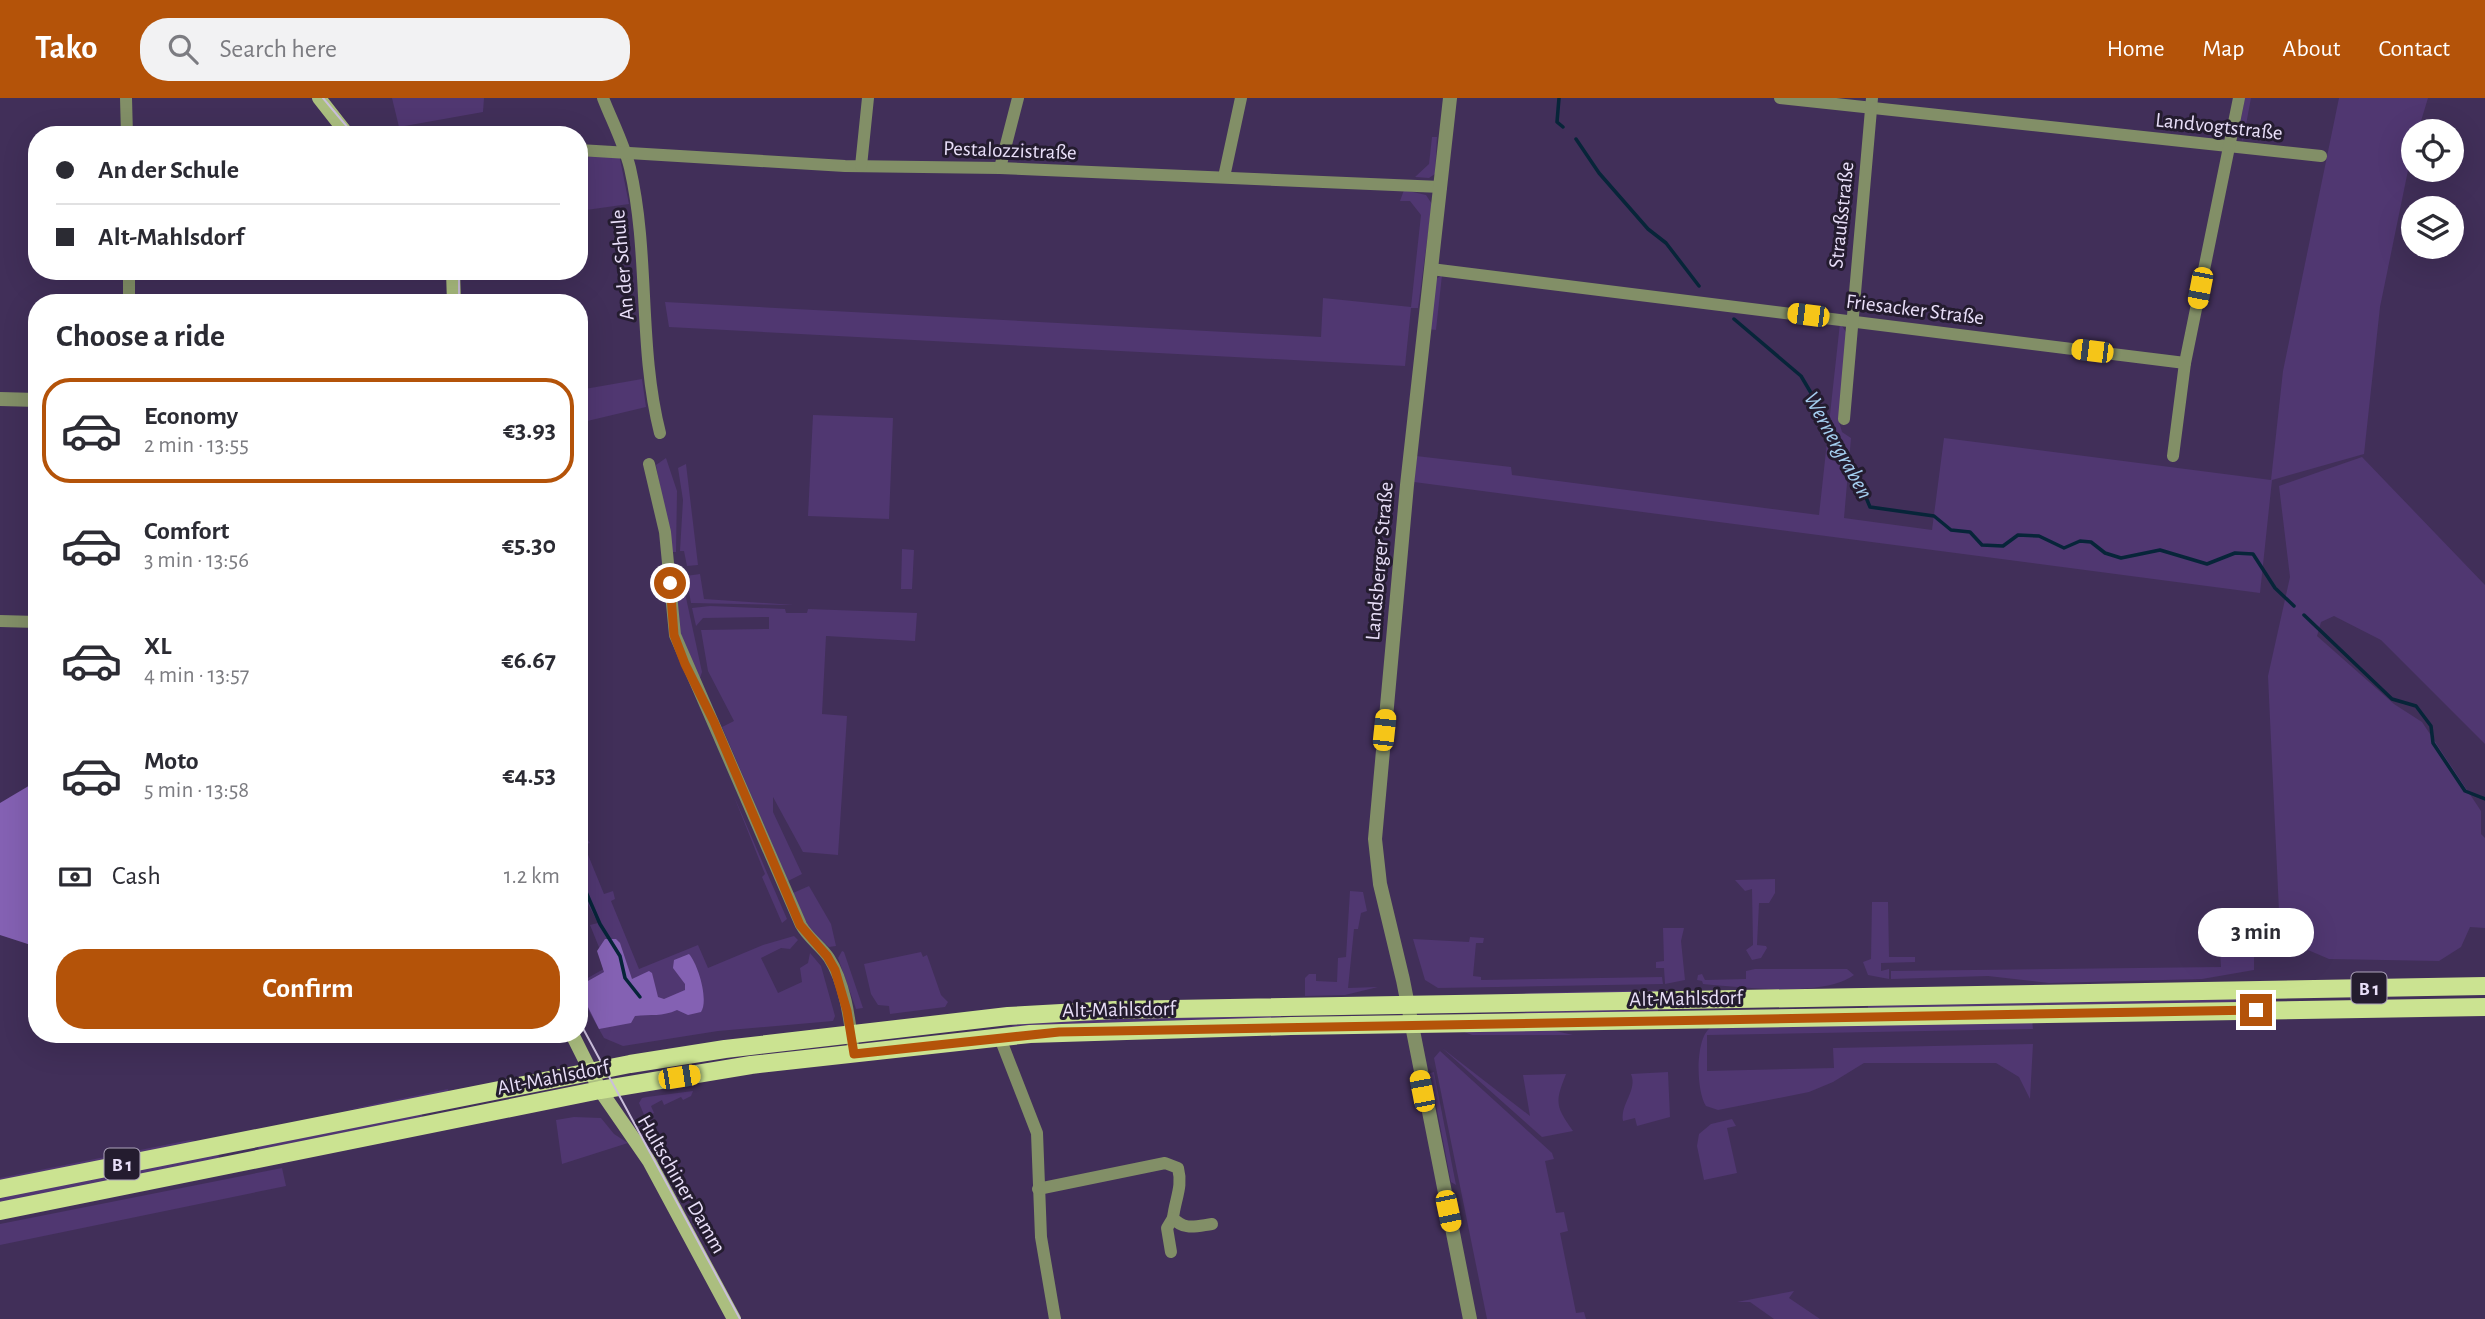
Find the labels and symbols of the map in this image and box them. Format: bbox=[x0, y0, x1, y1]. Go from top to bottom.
street label: Landvogtstraße bbox=[2154, 109, 2284, 144]
street label: Pestalozzistraße bbox=[943, 138, 1077, 163]
street label: Straußstraße bbox=[1825, 161, 1858, 270]
street label: An der Schule bbox=[607, 209, 638, 321]
car bbox=[2186, 265, 2215, 311]
street label: Friesacker Straße bbox=[1845, 291, 1985, 328]
car bbox=[1786, 302, 1831, 328]
car bbox=[2070, 338, 2115, 364]
water label: Wernergraben bbox=[1799, 388, 1877, 503]
street label: Landsberger Straße bbox=[1362, 481, 1397, 641]
route start bbox=[654, 567, 686, 599]
car bbox=[1372, 708, 1397, 752]
callout: 3 min bbox=[2198, 908, 2314, 958]
road number: B 1 bbox=[2352, 972, 2386, 1004]
street label: Alt-Mahlsdorf bbox=[1629, 987, 1745, 1010]
route end bbox=[2240, 994, 2272, 1026]
street label: Alt-Mahlsdorf bbox=[1062, 998, 1178, 1021]
street label: Alt-Mahlsdorf bbox=[495, 1056, 612, 1099]
car bbox=[657, 1063, 702, 1091]
car bbox=[1408, 1068, 1437, 1114]
street label: Hultschiner Damm bbox=[634, 1112, 730, 1257]
road number: B 1 bbox=[104, 1148, 140, 1180]
car bbox=[1434, 1188, 1463, 1234]

